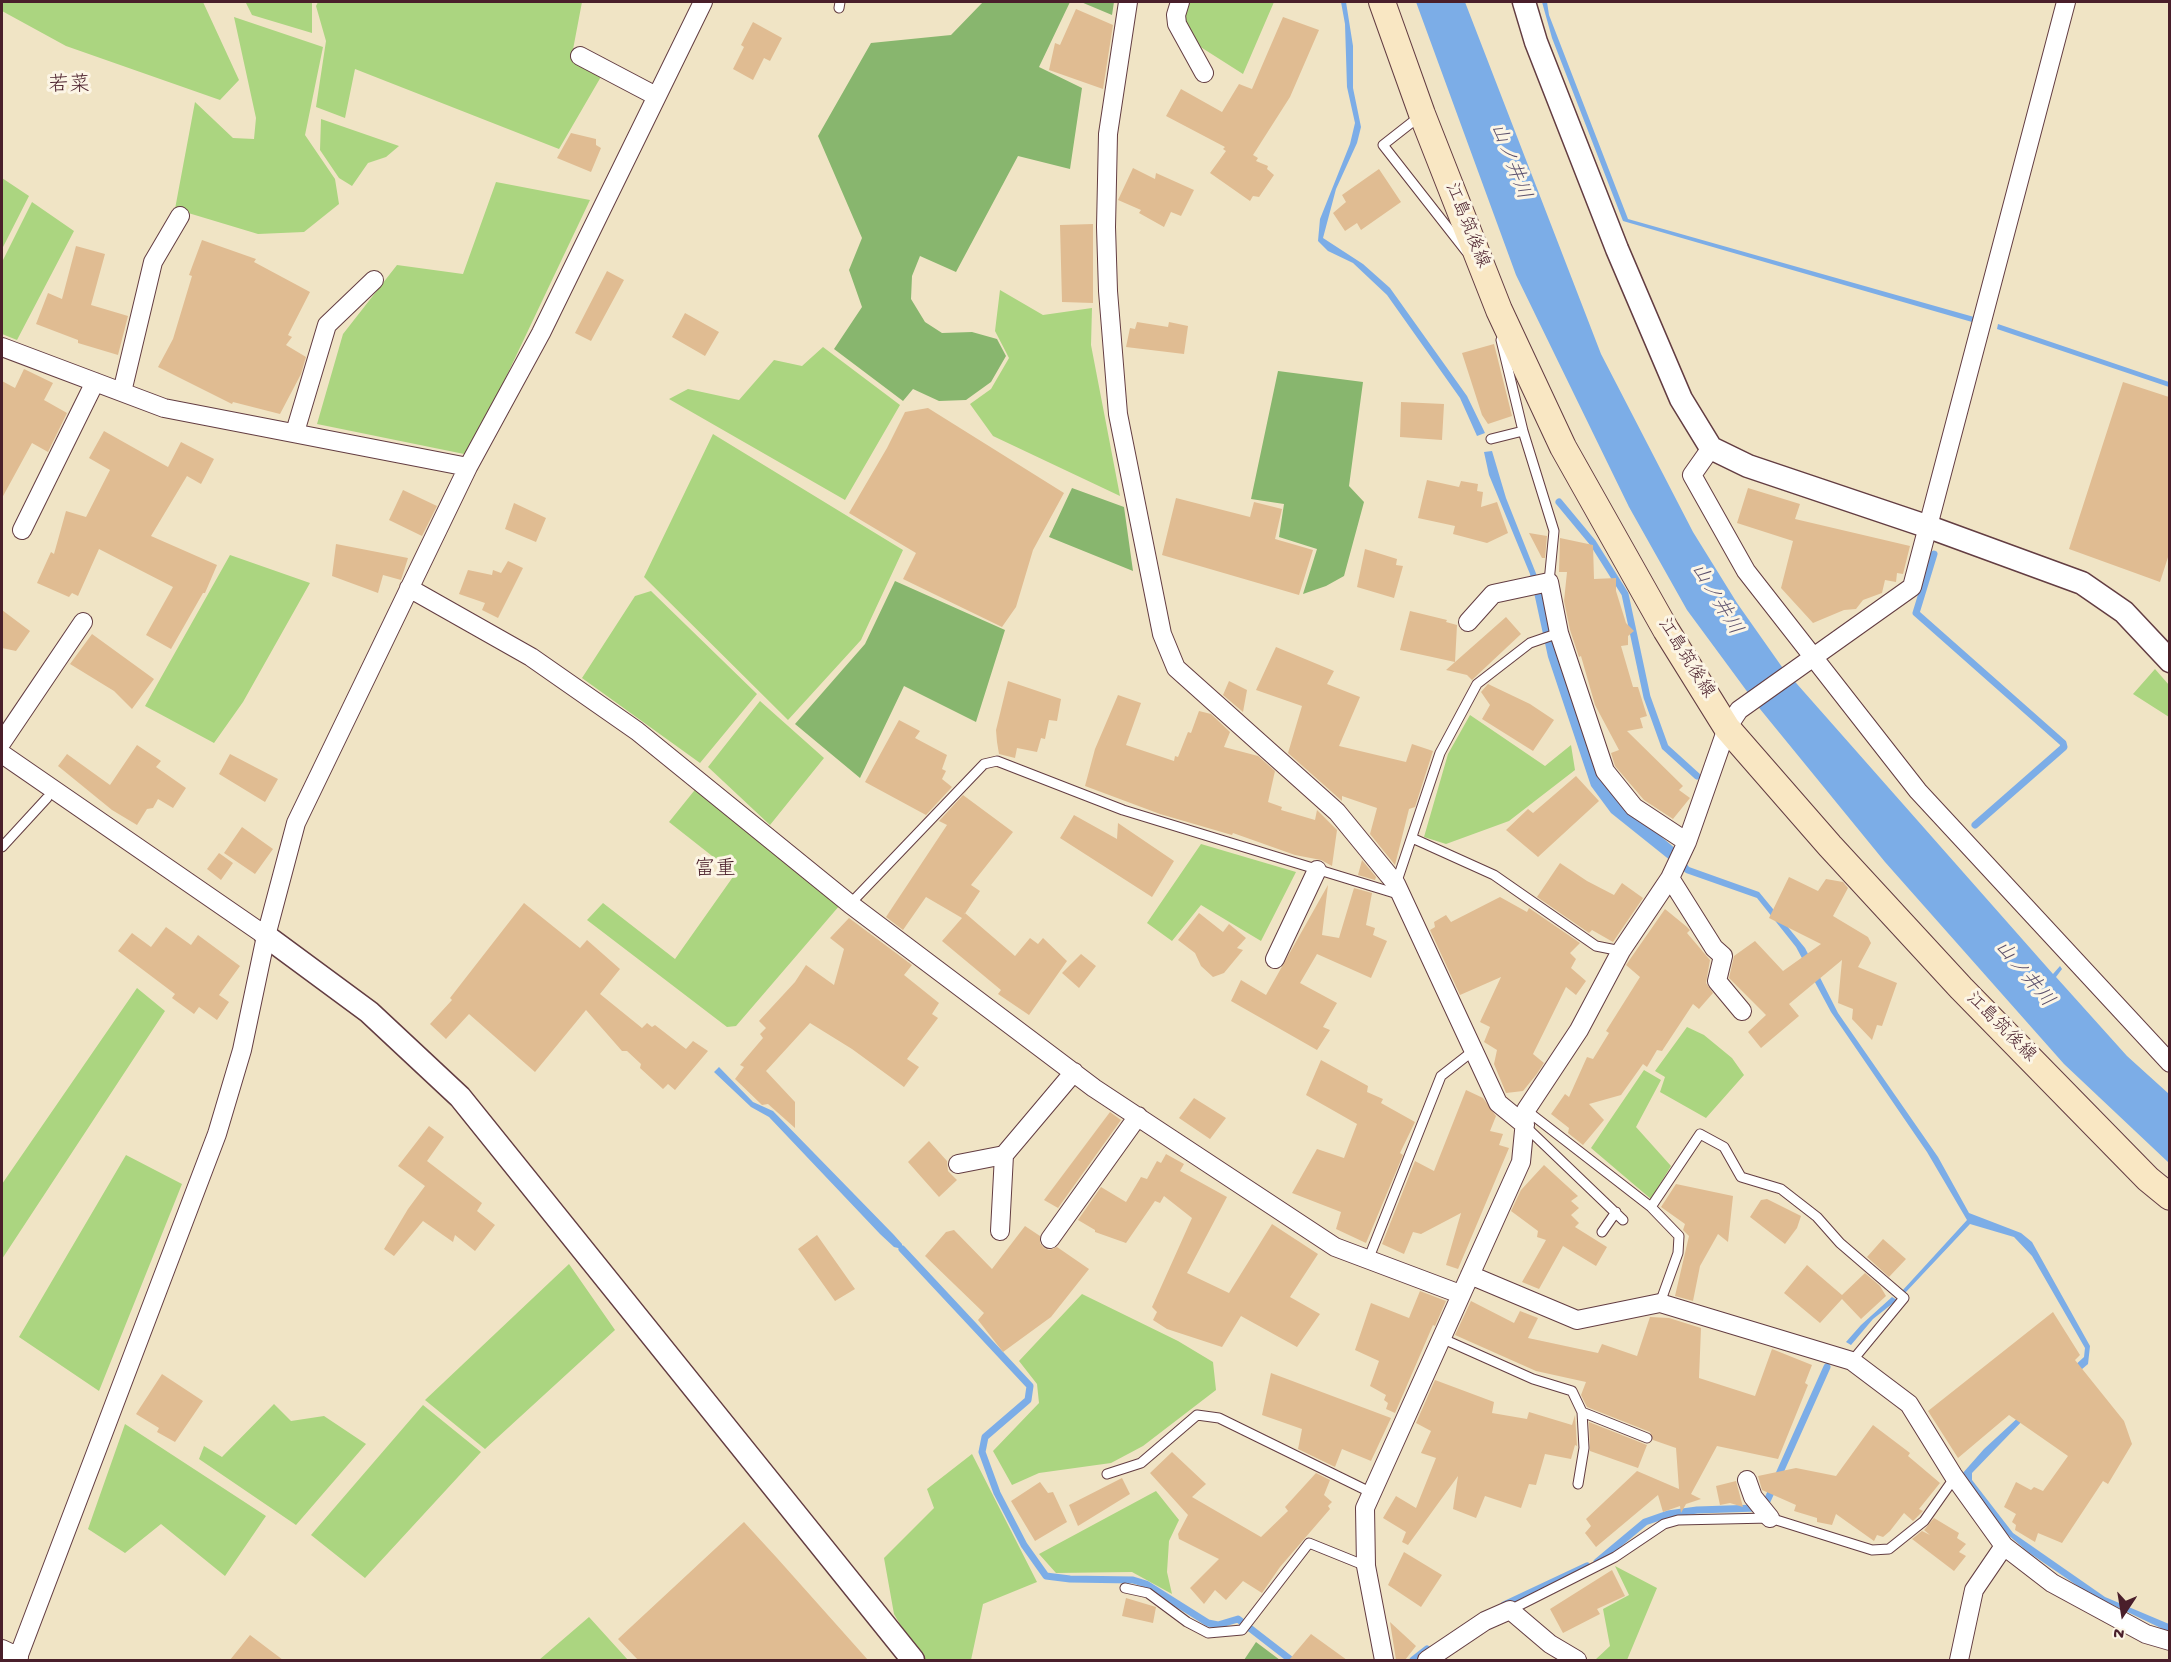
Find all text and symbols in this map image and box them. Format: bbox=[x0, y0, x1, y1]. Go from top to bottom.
district label: 若菜 bbox=[48, 74, 90, 100]
water label: 山ノ井川 bbox=[1483, 120, 1535, 204]
street label: 江島筑後線 bbox=[1439, 180, 1493, 272]
water label: 山ノ井川 bbox=[1684, 560, 1746, 640]
street label: 江島筑後線 bbox=[1652, 615, 1718, 703]
district label: 富重 bbox=[694, 858, 736, 884]
water label: 山ノ井川 bbox=[1988, 937, 2058, 1013]
street label: 江島筑後線 bbox=[1961, 989, 2039, 1067]
north arrow bbox=[2093, 1584, 2153, 1644]
text: N bbox=[2112, 1622, 2126, 1642]

